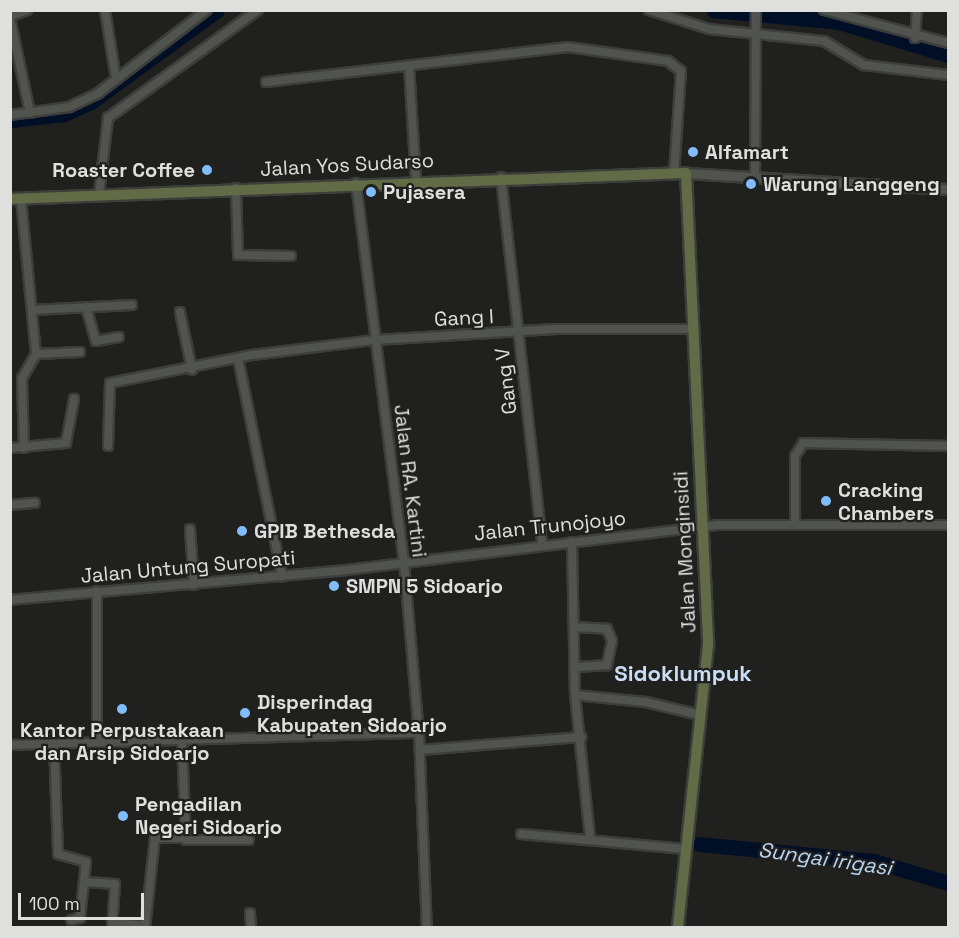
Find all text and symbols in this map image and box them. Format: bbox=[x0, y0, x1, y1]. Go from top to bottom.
place label: Alfamart bbox=[705, 140, 789, 164]
marker: Alfamart bbox=[686, 145, 700, 159]
street label: Jalan Yos Sudarso bbox=[259, 148, 435, 182]
place label: Roaster Coffee bbox=[52, 158, 195, 182]
marker: Roaster Coffee bbox=[200, 163, 214, 177]
place label: Warung Langgeng bbox=[763, 172, 940, 196]
marker: Warung Langgeng bbox=[744, 177, 758, 191]
place label: Pujasera bbox=[383, 180, 465, 204]
marker: Pujasera bbox=[364, 185, 378, 199]
street label: Gang I bbox=[434, 304, 494, 332]
street label: Gang V bbox=[490, 346, 522, 416]
street label: Jalan RA. Kartini bbox=[389, 403, 431, 559]
street label: Jalan Monginsidi bbox=[669, 471, 701, 633]
place label: Cracking Chambers bbox=[838, 478, 934, 525]
marker: Cracking Chambers bbox=[819, 494, 833, 508]
street label: Jalan Trunojoyo bbox=[473, 506, 627, 546]
place label: GPIB Bethesda bbox=[254, 519, 395, 543]
marker: GPIB Bethesda bbox=[235, 524, 249, 538]
street label: Jalan Untung Suropati bbox=[80, 546, 296, 588]
place label: SMPN 5 Sidoarjo bbox=[346, 574, 503, 598]
marker: SMPN 5 Sidoarjo bbox=[327, 579, 341, 593]
district label: Sidoklumpuk bbox=[614, 661, 752, 687]
place label: Disperindag Kabupaten Sidoarjo bbox=[257, 690, 447, 737]
marker: Kantor Perpustakaan dan Arsip Sidoarjo bbox=[115, 702, 129, 716]
marker: Disperindag Kabupaten Sidoarjo bbox=[238, 706, 252, 720]
place label: Kantor Perpustakaan dan Arsip Sidoarjo bbox=[20, 718, 224, 765]
place label: Pengadilan Negeri Sidoarjo bbox=[135, 792, 282, 839]
marker: Pengadilan Negeri Sidoarjo bbox=[116, 809, 130, 823]
water label: Sungai irigasi bbox=[757, 837, 893, 881]
scale bar bbox=[21, 881, 147, 919]
text: 100 m bbox=[29, 892, 80, 915]

